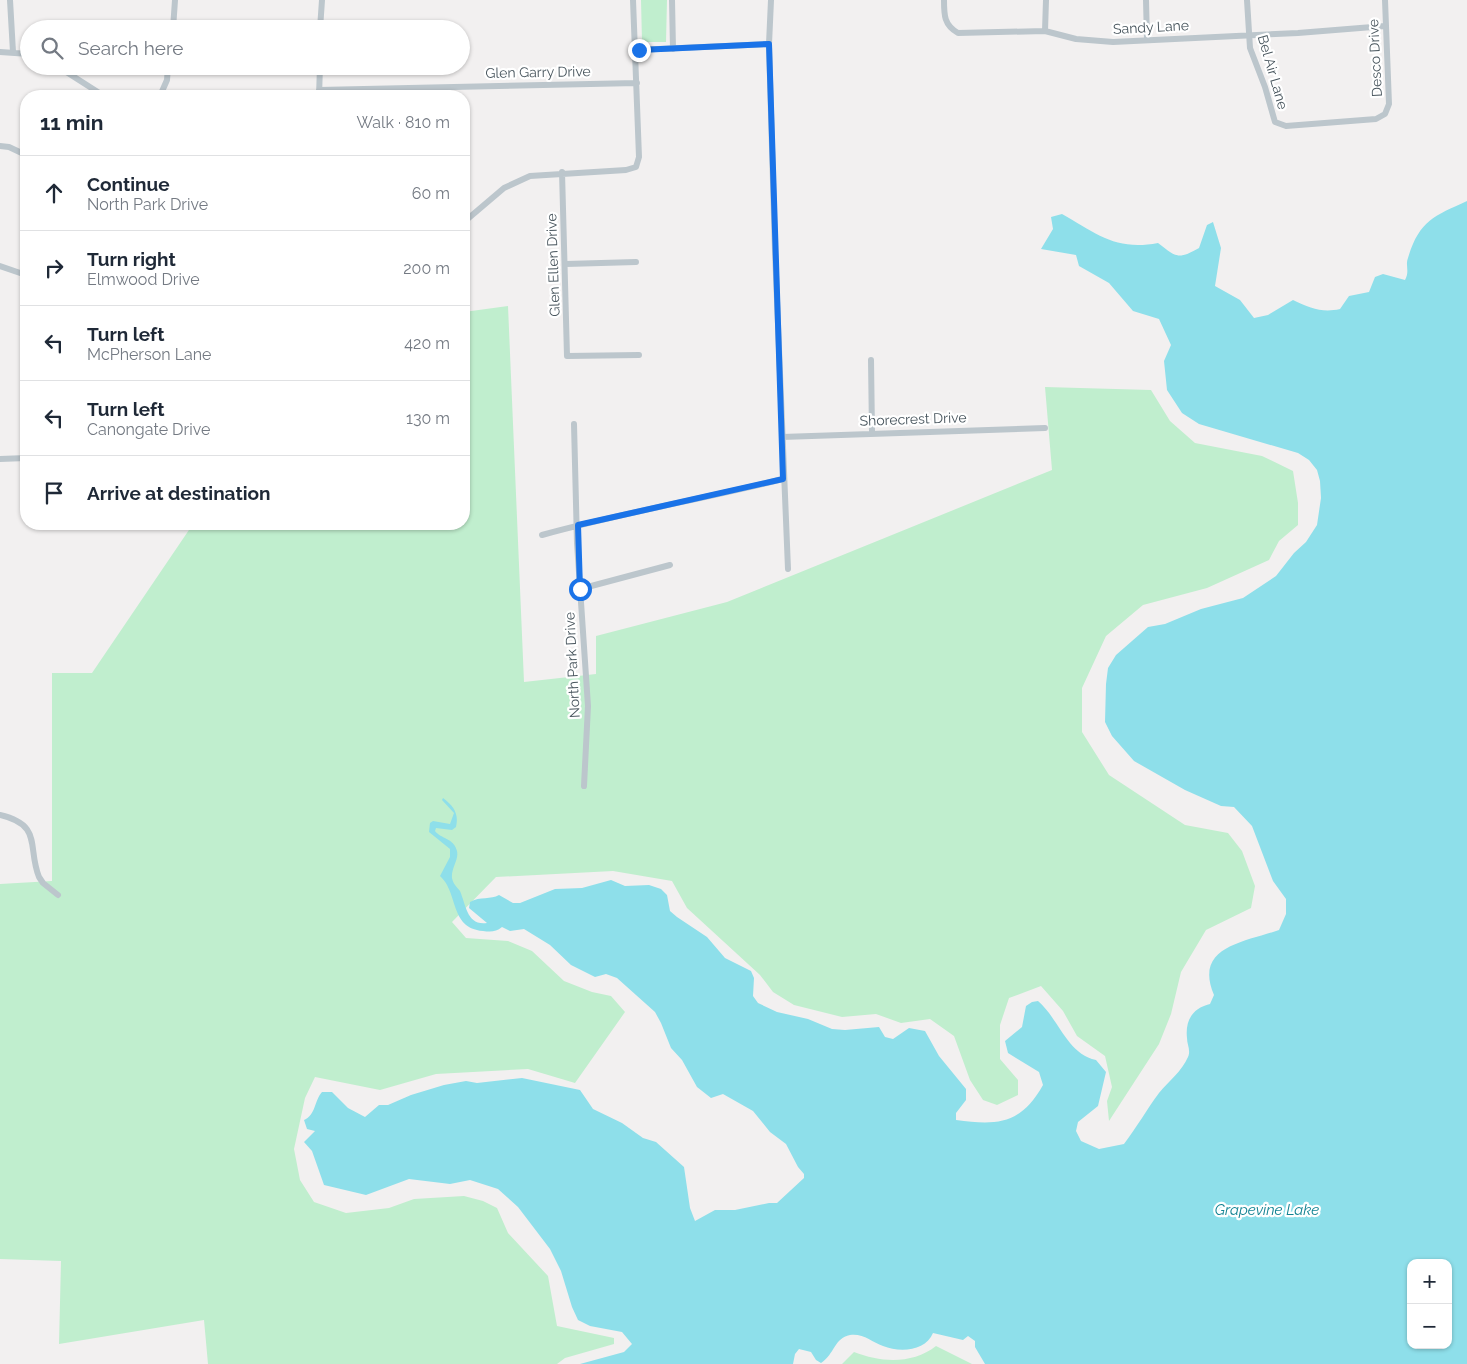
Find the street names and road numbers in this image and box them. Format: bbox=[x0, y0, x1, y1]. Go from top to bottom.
street label: Sandy Lane bbox=[1113, 17, 1189, 37]
street label: Desco Drive bbox=[1365, 19, 1385, 97]
street label: Bel Air Lane bbox=[1255, 33, 1291, 111]
street label: Glen Garry Drive bbox=[485, 63, 591, 81]
street label: Glen Ellen Drive bbox=[543, 213, 563, 317]
street label: Shorecrest Drive bbox=[859, 409, 967, 429]
street label: North Park Drive bbox=[561, 612, 583, 718]

